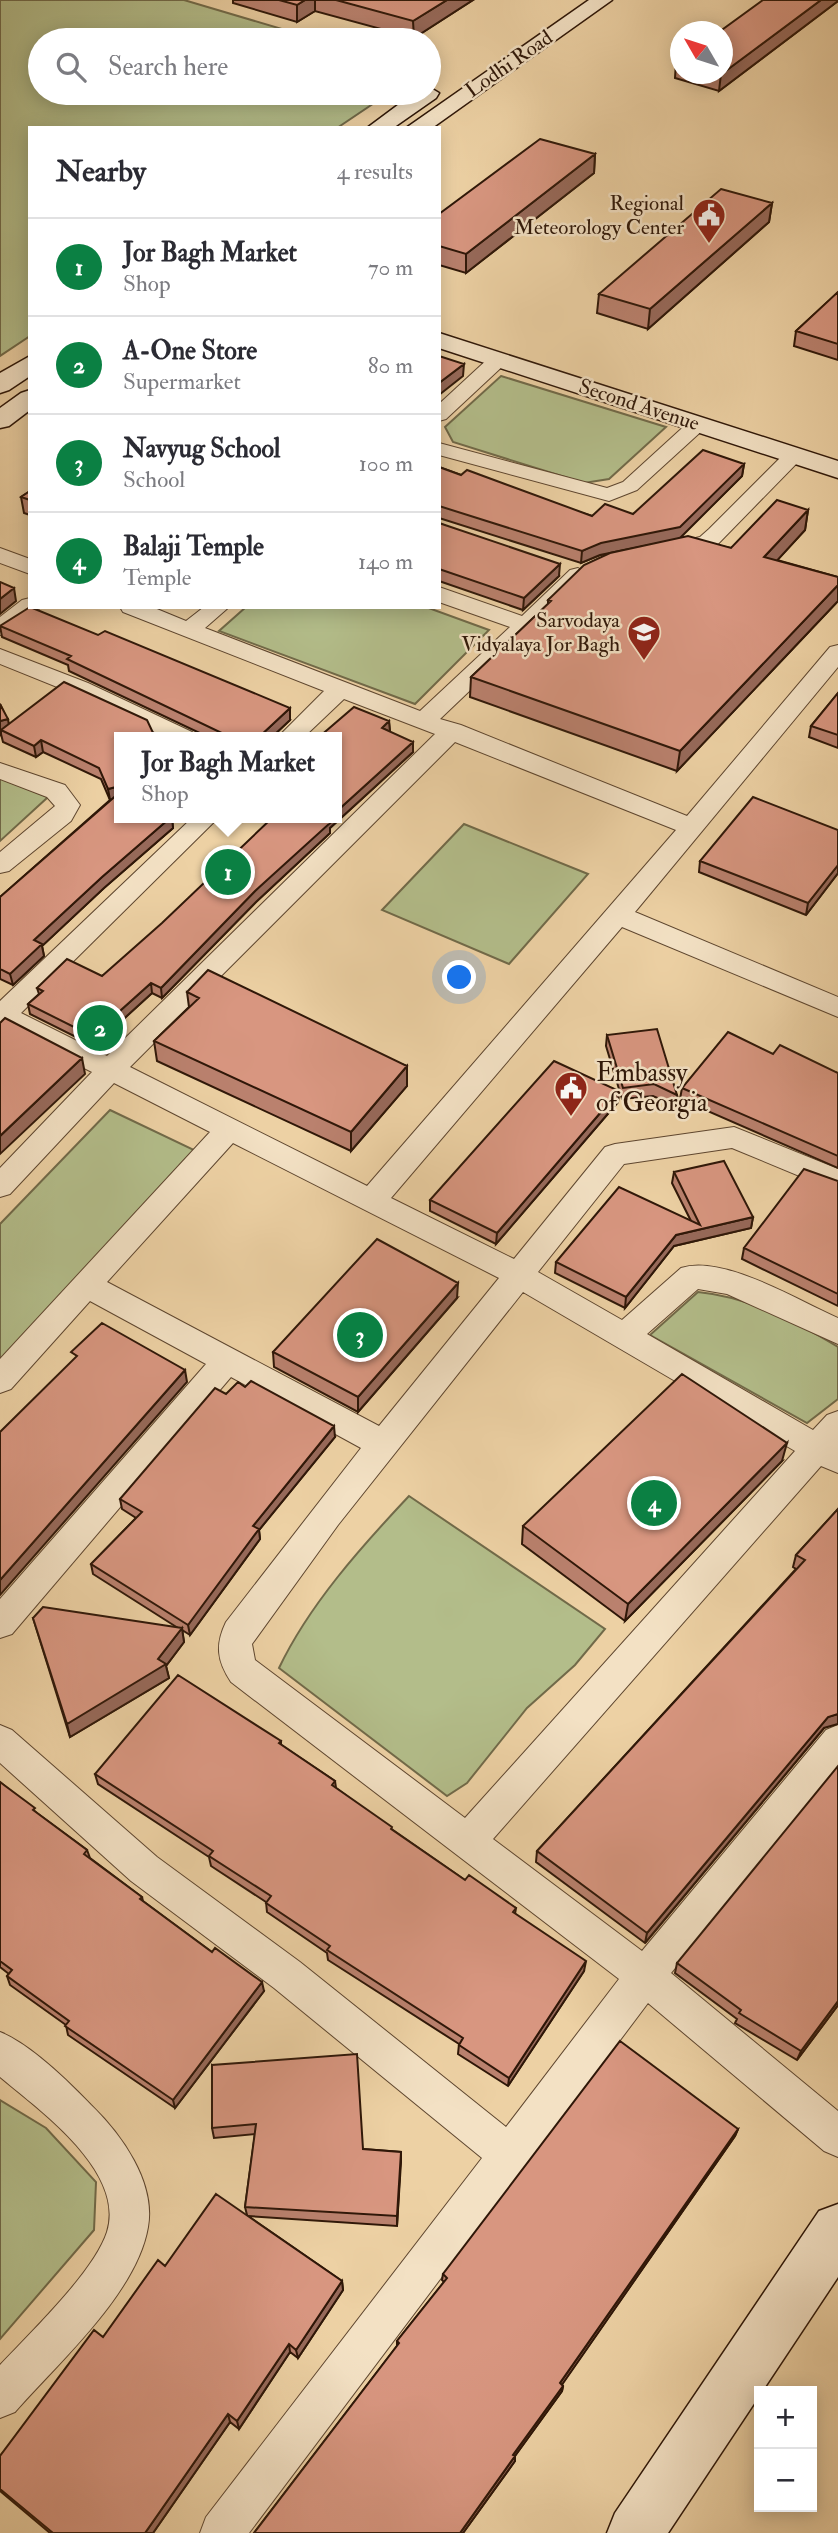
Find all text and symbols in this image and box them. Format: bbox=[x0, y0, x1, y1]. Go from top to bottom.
north arrow bbox=[670, 21, 733, 84]
street label: Lodhi Road bbox=[460, 24, 559, 104]
search box bbox=[28, 28, 441, 105]
icon: search bbox=[52, 48, 90, 86]
text: Search here bbox=[108, 51, 228, 83]
text: Nearby bbox=[56, 153, 146, 190]
text: 4 results bbox=[337, 157, 413, 186]
place label: Regional Meteorology Center bbox=[514, 190, 685, 241]
public building icon: Regional Meteorology Center bbox=[690, 196, 728, 245]
text: Jor Bagh Market bbox=[123, 237, 297, 269]
text: 1 bbox=[75, 253, 83, 282]
text: 70 m bbox=[368, 253, 413, 282]
text: Shop bbox=[123, 269, 171, 298]
text: A-One Store bbox=[123, 335, 257, 367]
text: 2 bbox=[73, 351, 85, 380]
text: 80 m bbox=[368, 351, 413, 380]
text: Supermarket bbox=[123, 367, 241, 396]
street label: Second Avenue bbox=[575, 373, 703, 437]
text: Navyug School bbox=[123, 433, 280, 465]
text: 3 bbox=[75, 449, 83, 478]
text: 100 m bbox=[359, 449, 413, 478]
text: School bbox=[123, 465, 185, 494]
text: Balaji Temple bbox=[123, 531, 264, 563]
text: 4 bbox=[73, 547, 85, 576]
text: 140 m bbox=[358, 547, 413, 576]
text: Temple bbox=[123, 563, 191, 592]
place label: Sarvodaya Vidyalaya Jor Bagh bbox=[461, 607, 620, 658]
school or university icon: Sarvodaya Vidyalaya Jor Bagh bbox=[625, 613, 663, 662]
popup bbox=[114, 732, 342, 823]
text: Jor Bagh Market bbox=[141, 747, 315, 779]
text: Shop bbox=[141, 779, 189, 808]
pin: 1 bbox=[205, 846, 251, 898]
your location bbox=[442, 960, 476, 994]
pin: 2 bbox=[77, 1002, 123, 1054]
place label: Embassy of Georgia bbox=[596, 1057, 708, 1119]
public building icon: Embassy of Georgia bbox=[552, 1069, 590, 1118]
pin: 3 bbox=[337, 1309, 383, 1361]
pin: 4 bbox=[631, 1477, 677, 1529]
map controls bbox=[754, 2386, 817, 2512]
button: + bbox=[754, 2386, 817, 2449]
button: − bbox=[754, 2449, 817, 2512]

